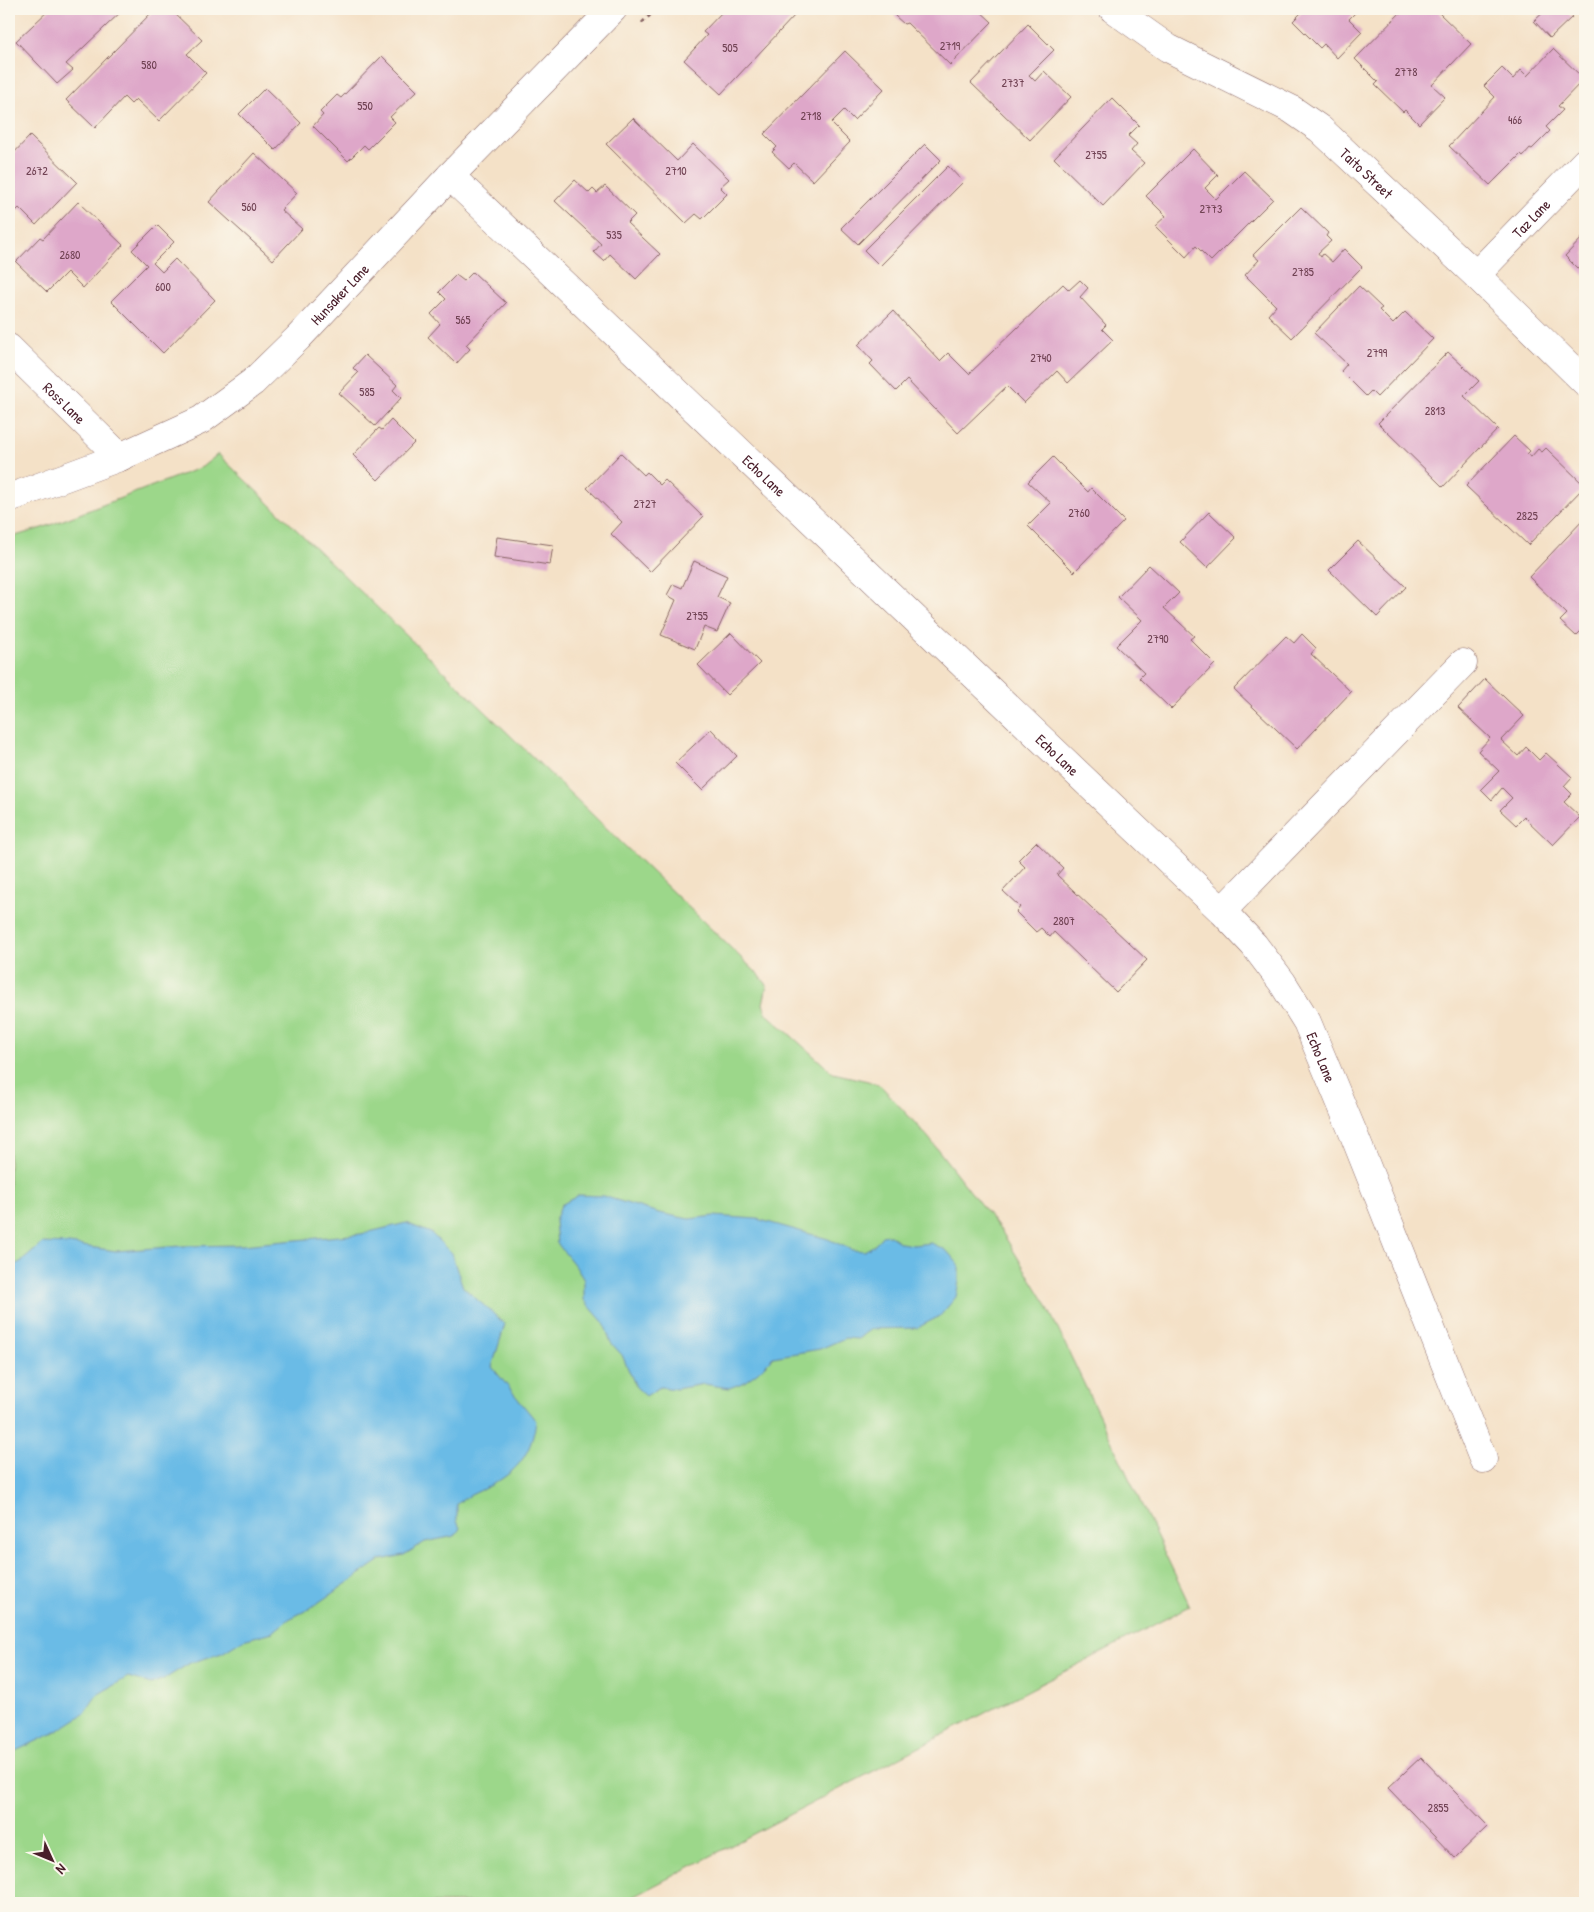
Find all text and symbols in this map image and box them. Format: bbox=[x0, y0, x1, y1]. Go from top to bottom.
house number: 2719 bbox=[940, 37, 961, 54]
house number: 505 bbox=[722, 39, 738, 56]
house number: 580 bbox=[141, 56, 157, 73]
house number: 2778 bbox=[1395, 63, 1417, 80]
house number: 2737 bbox=[1002, 74, 1024, 91]
house number: 550 bbox=[357, 97, 373, 114]
house number: 2718 bbox=[800, 107, 822, 124]
house number: 466 bbox=[1508, 111, 1522, 128]
street label: Taito Street bbox=[1336, 143, 1399, 204]
house number: 2755 bbox=[1085, 146, 1107, 163]
house number: 2672 bbox=[26, 162, 48, 179]
house number: 2710 bbox=[665, 162, 687, 179]
street label: Taz Lane bbox=[1507, 194, 1555, 242]
house number: 560 bbox=[241, 198, 257, 215]
house number: 2773 bbox=[1200, 200, 1222, 217]
house number: 535 bbox=[606, 226, 622, 243]
house number: 2680 bbox=[60, 246, 80, 263]
street label: Hunsaker Lane bbox=[305, 259, 373, 329]
house number: 2785 bbox=[1292, 263, 1314, 280]
house number: 600 bbox=[155, 278, 171, 295]
house number: 565 bbox=[456, 311, 470, 328]
house number: 2799 bbox=[1367, 344, 1388, 361]
house number: 2740 bbox=[1030, 349, 1052, 366]
street label: Ross Lane bbox=[39, 377, 91, 428]
house number: 585 bbox=[359, 383, 375, 400]
house number: 2813 bbox=[1425, 402, 1445, 419]
street label: Echo Lane bbox=[738, 450, 791, 501]
house number: 2727 bbox=[633, 495, 657, 512]
house number: 2760 bbox=[1068, 504, 1090, 521]
house number: 2825 bbox=[1516, 507, 1538, 524]
house number: 2755 bbox=[686, 607, 708, 624]
house number: 2790 bbox=[1147, 630, 1169, 647]
street label: Echo Lane bbox=[1031, 729, 1084, 780]
house number: 2807 bbox=[1053, 912, 1075, 929]
street label: Echo Lane bbox=[1302, 1029, 1341, 1085]
house number: 2855 bbox=[1428, 1799, 1448, 1816]
north arrow bbox=[28, 1834, 78, 1884]
text: N bbox=[52, 1860, 71, 1879]

